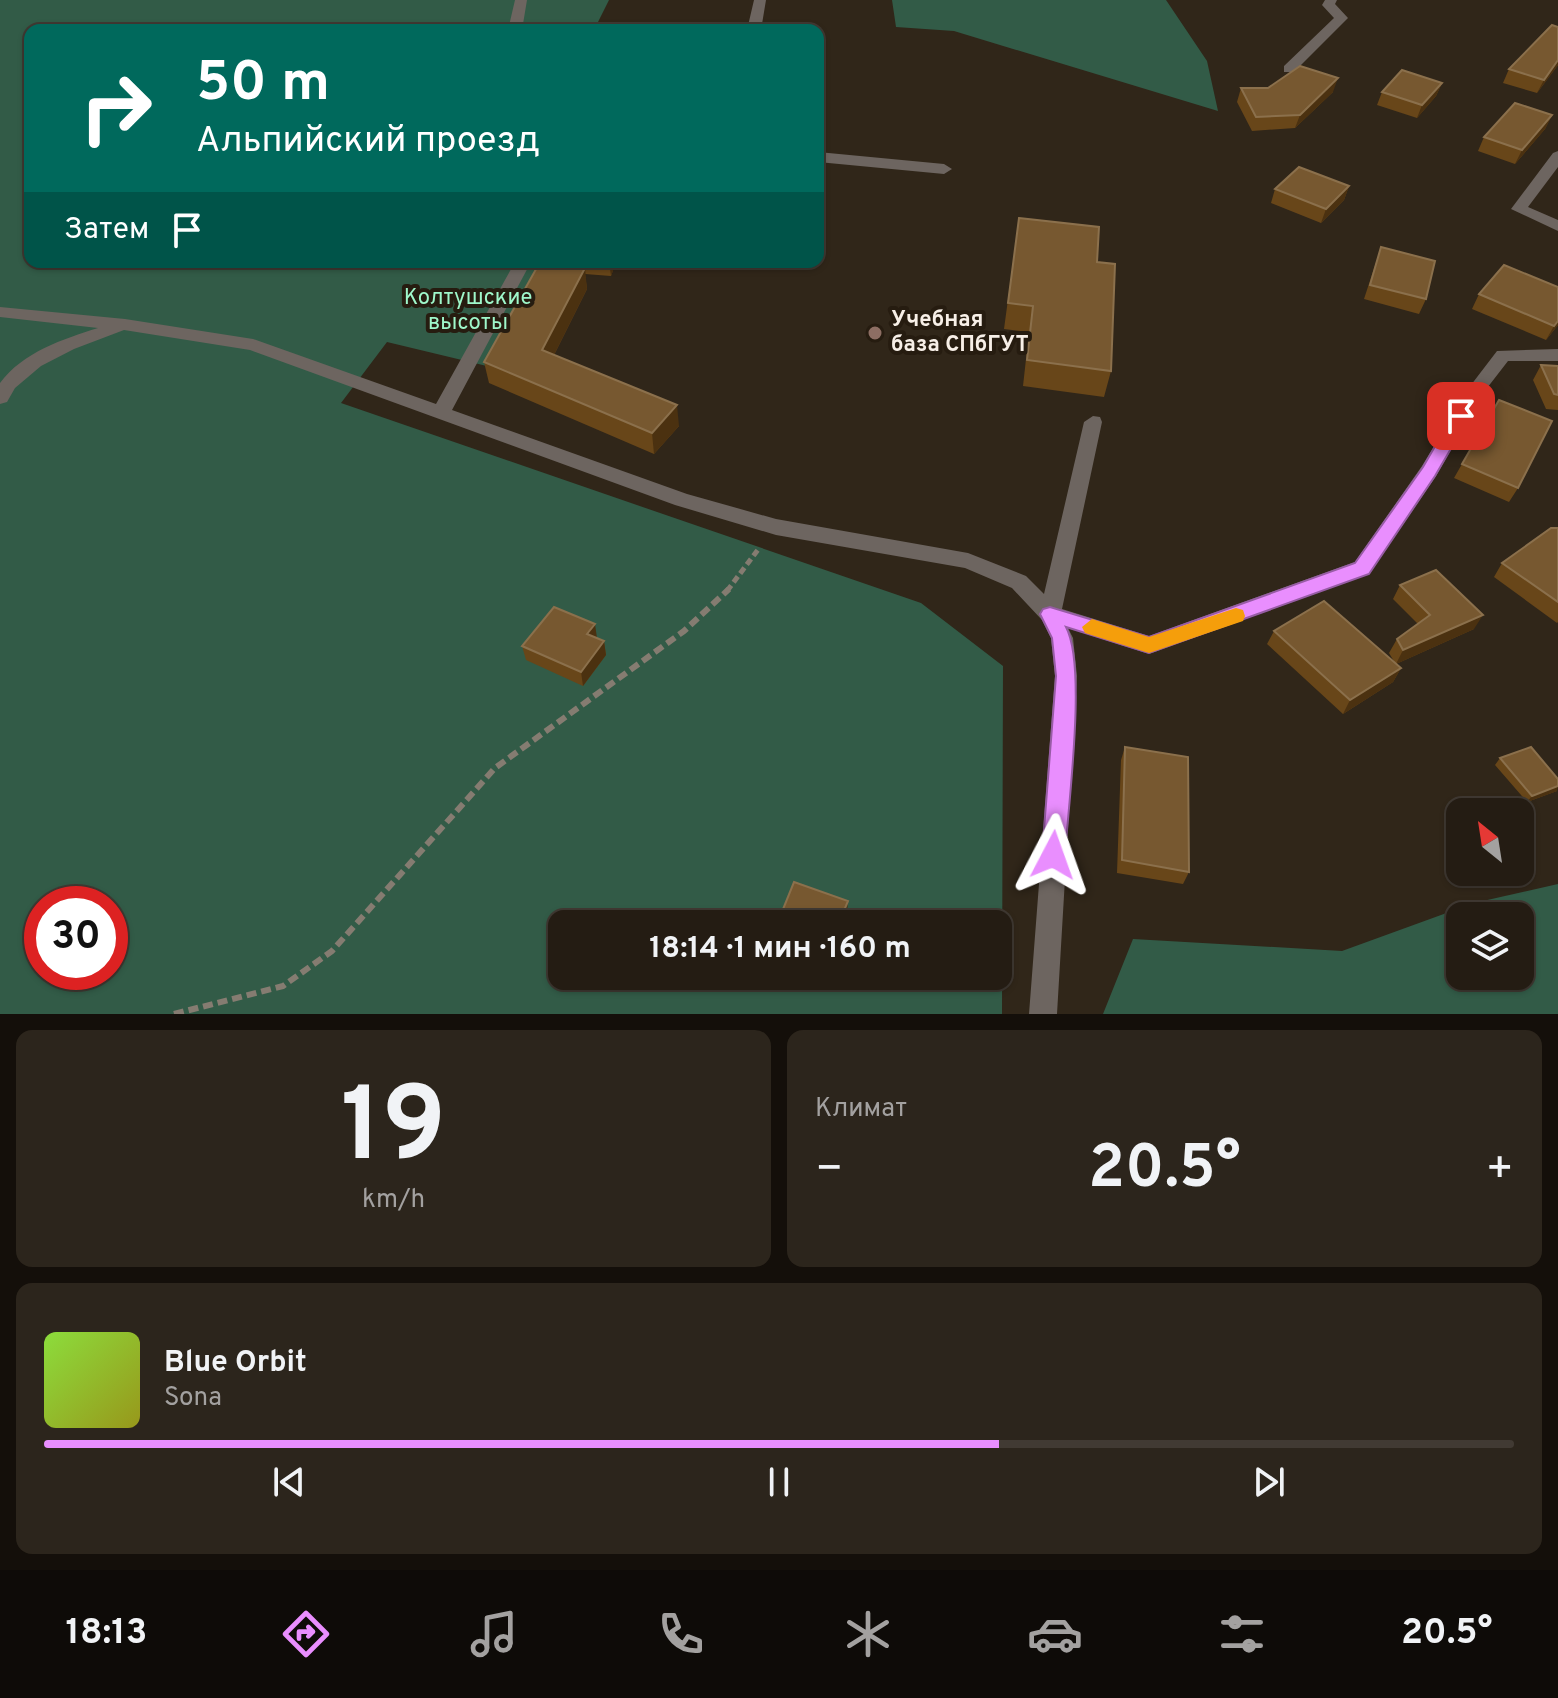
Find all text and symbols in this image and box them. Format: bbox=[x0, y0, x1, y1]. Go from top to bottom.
text: 50 m bbox=[196, 50, 330, 120]
icon: right bbox=[64, 56, 168, 160]
text: Альпийский проезд bbox=[196, 119, 540, 165]
icon: arrive bbox=[165, 208, 209, 252]
text: Затем bbox=[64, 212, 149, 249]
park label: Колтушские высоты bbox=[404, 285, 532, 337]
place label: Учебная база СПбГУТ bbox=[891, 307, 1029, 359]
marker: Учебная база СПбГУТ bbox=[866, 324, 884, 342]
pin bbox=[1427, 382, 1495, 450]
icon: arrive bbox=[1439, 394, 1483, 438]
north arrow bbox=[1446, 798, 1534, 886]
map controls bbox=[1446, 798, 1534, 990]
position arrow bbox=[1011, 813, 1095, 897]
speed limit sign: 30 bbox=[24, 886, 128, 990]
button: layers bbox=[1446, 902, 1534, 990]
text: 18:14 · 1 мин · 160 m bbox=[649, 931, 911, 968]
text: 19 bbox=[341, 1066, 446, 1198]
text: Климат bbox=[815, 1093, 907, 1126]
text: 20.5° bbox=[1088, 1133, 1241, 1209]
text: − bbox=[815, 1143, 843, 1199]
text: + bbox=[1486, 1143, 1514, 1199]
text: km/h bbox=[362, 1184, 425, 1217]
text: Blue Orbit bbox=[164, 1345, 307, 1382]
text: Sona bbox=[164, 1382, 222, 1415]
icon: previous bbox=[267, 1460, 311, 1504]
icon: pause bbox=[757, 1460, 801, 1504]
icon: next bbox=[1247, 1460, 1291, 1504]
icon: directions bbox=[278, 1606, 334, 1662]
icon: music bbox=[466, 1606, 522, 1662]
icon: phone bbox=[653, 1606, 709, 1662]
icon: climate bbox=[840, 1606, 896, 1662]
icon: car bbox=[1027, 1606, 1083, 1662]
icon: filters bbox=[1214, 1606, 1270, 1662]
text: 18:13 bbox=[66, 1611, 147, 1657]
text: 20.5° bbox=[1401, 1611, 1492, 1657]

